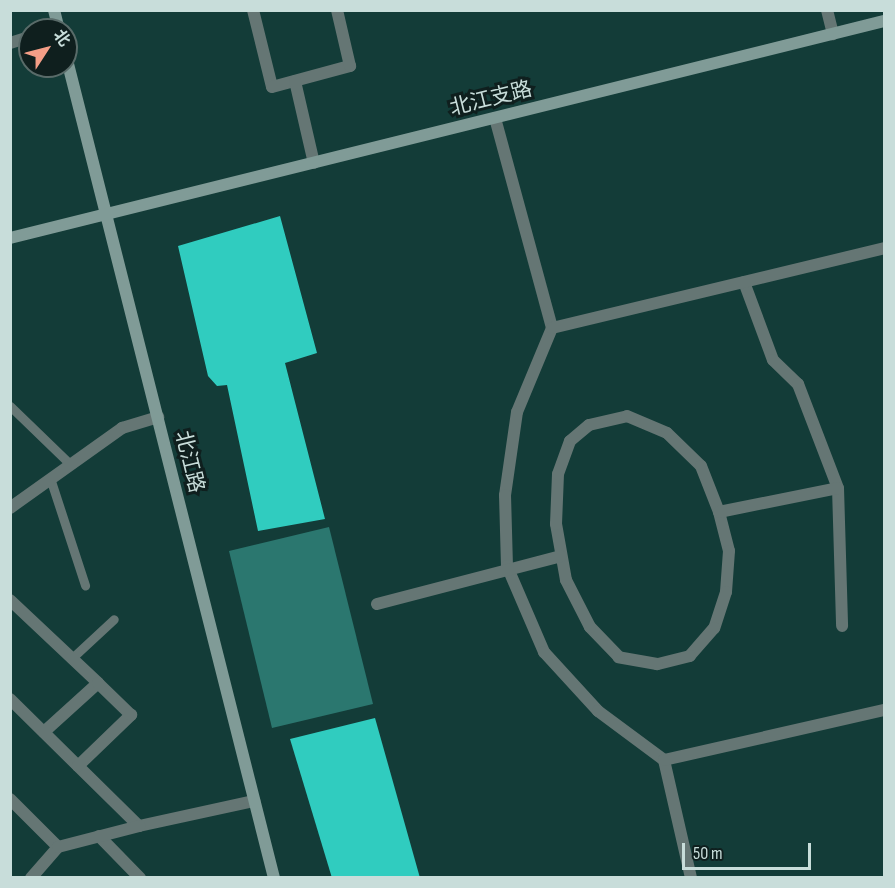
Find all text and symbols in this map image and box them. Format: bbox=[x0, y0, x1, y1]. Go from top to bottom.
north arrow bbox=[18, 18, 78, 78]
text: 北 bbox=[49, 26, 74, 50]
street label: 北江支路 bbox=[447, 77, 535, 121]
street label: 北江路 bbox=[169, 428, 209, 496]
scale bar bbox=[685, 831, 814, 869]
text: 50 m bbox=[693, 843, 723, 864]

